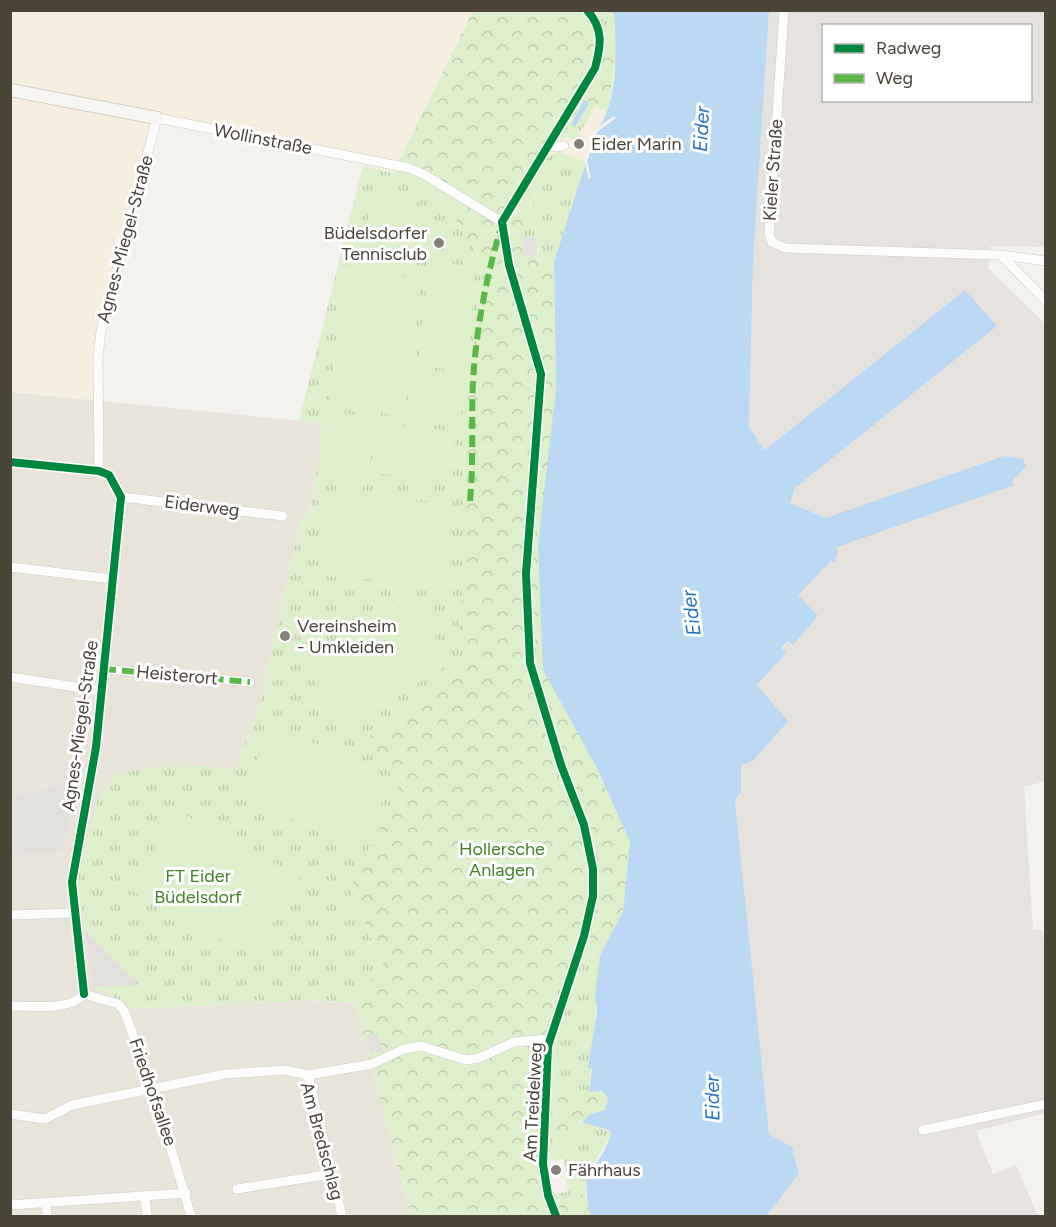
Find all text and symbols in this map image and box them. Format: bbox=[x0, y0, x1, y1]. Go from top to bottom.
legend bbox=[822, 24, 1032, 102]
text: Radweg bbox=[876, 37, 941, 59]
text: Weg bbox=[876, 67, 913, 89]
water label: Eider bbox=[688, 104, 714, 153]
street label: Kieler Straße bbox=[758, 118, 788, 222]
street label: Wollinstraße bbox=[212, 119, 314, 159]
place label: Eider Marin bbox=[591, 133, 681, 155]
marker: Eider Marin bbox=[572, 137, 586, 151]
street label: Agnes-Miegel-Straße bbox=[92, 153, 158, 325]
place label: Büdelsdorfer Tennisclub bbox=[324, 222, 427, 265]
marker: Büdelsdorfer Tennisclub bbox=[432, 236, 446, 250]
street label: Eiderweg bbox=[163, 490, 241, 522]
water label: Eider bbox=[676, 588, 706, 637]
place label: Vereinsheim - Umkleiden bbox=[297, 615, 396, 658]
marker: Vereinsheim - Umkleiden bbox=[278, 629, 292, 643]
street label: Agnes-Miegel-Straße bbox=[57, 639, 103, 813]
street label: Heisterort bbox=[135, 660, 219, 690]
park label: Hollersche Anlagen bbox=[459, 838, 545, 881]
park label: FT Eider Büdelsdorf bbox=[154, 865, 242, 908]
street label: Friedhofsallee bbox=[124, 1035, 182, 1149]
street label: Am Treidelweg bbox=[519, 1042, 547, 1162]
water label: Eider bbox=[700, 1074, 724, 1121]
street label: Am Bredschlag bbox=[296, 1080, 348, 1202]
place label: Fährhaus bbox=[568, 1159, 641, 1181]
marker: Fährhaus bbox=[549, 1163, 563, 1177]

